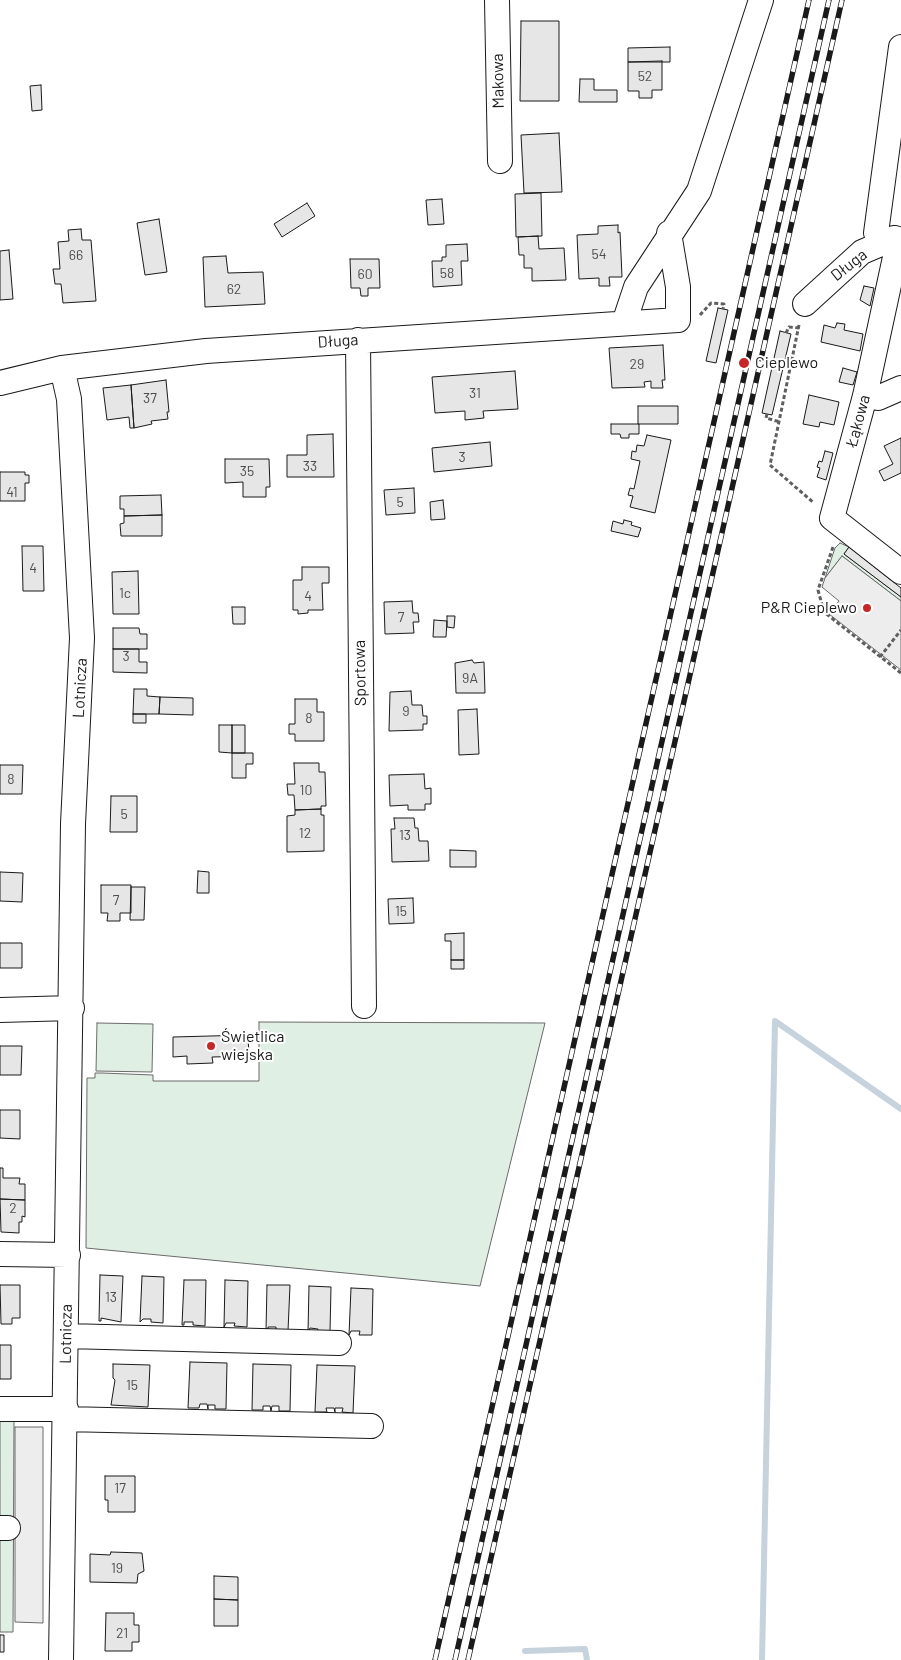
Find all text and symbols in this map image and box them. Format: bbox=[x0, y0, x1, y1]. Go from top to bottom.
street label: Makowa bbox=[488, 53, 508, 109]
house number: 52 bbox=[638, 68, 652, 84]
street label: Długa bbox=[827, 245, 871, 285]
house number: 54 bbox=[592, 246, 606, 262]
house number: 66 bbox=[69, 247, 83, 263]
house number: 58 bbox=[440, 265, 454, 281]
house number: 60 bbox=[357, 266, 373, 282]
house number: 62 bbox=[227, 281, 241, 297]
street label: Długa bbox=[317, 330, 359, 352]
place label: Cieplewo bbox=[755, 353, 818, 373]
house number: 29 bbox=[630, 356, 644, 372]
marker: Cieplewo bbox=[737, 356, 751, 370]
house number: 31 bbox=[469, 385, 481, 401]
house number: 37 bbox=[143, 390, 157, 406]
street label: Łąkowa bbox=[842, 393, 874, 449]
house number: 3 bbox=[458, 449, 466, 465]
house number: 33 bbox=[303, 458, 317, 474]
house number: 35 bbox=[240, 463, 254, 479]
house number: 41 bbox=[6, 484, 18, 500]
house number: 5 bbox=[396, 494, 404, 510]
house number: 4 bbox=[29, 560, 37, 576]
house number: 1c bbox=[119, 585, 131, 601]
house number: 4 bbox=[304, 588, 312, 604]
place label: P&R Cieplewo bbox=[761, 598, 857, 618]
marker: P&R Cieplewo bbox=[861, 602, 873, 614]
house number: 7 bbox=[398, 609, 404, 625]
street label: Sportowa bbox=[350, 640, 370, 706]
house number: 3 bbox=[122, 648, 130, 664]
street label: Lotnicza bbox=[69, 658, 91, 718]
house number: 9A bbox=[462, 670, 478, 686]
house number: 9 bbox=[402, 703, 410, 719]
house number: 8 bbox=[305, 710, 313, 726]
house number: 8 bbox=[7, 771, 15, 787]
house number: 10 bbox=[300, 782, 312, 798]
house number: 5 bbox=[120, 806, 128, 822]
house number: 12 bbox=[299, 825, 311, 841]
house number: 13 bbox=[399, 827, 411, 843]
house number: 7 bbox=[113, 892, 119, 908]
house number: 15 bbox=[395, 903, 407, 919]
place label: Świetlica wiejska bbox=[221, 1027, 284, 1065]
marker: Świetlica wiejska bbox=[205, 1040, 217, 1052]
house number: 2 bbox=[9, 1200, 17, 1216]
house number: 13 bbox=[105, 1289, 117, 1305]
street label: Lotnicza bbox=[56, 1304, 76, 1364]
house number: 15 bbox=[126, 1377, 138, 1393]
house number: 17 bbox=[114, 1480, 126, 1496]
house number: 19 bbox=[111, 1560, 123, 1576]
house number: 21 bbox=[116, 1625, 128, 1641]

